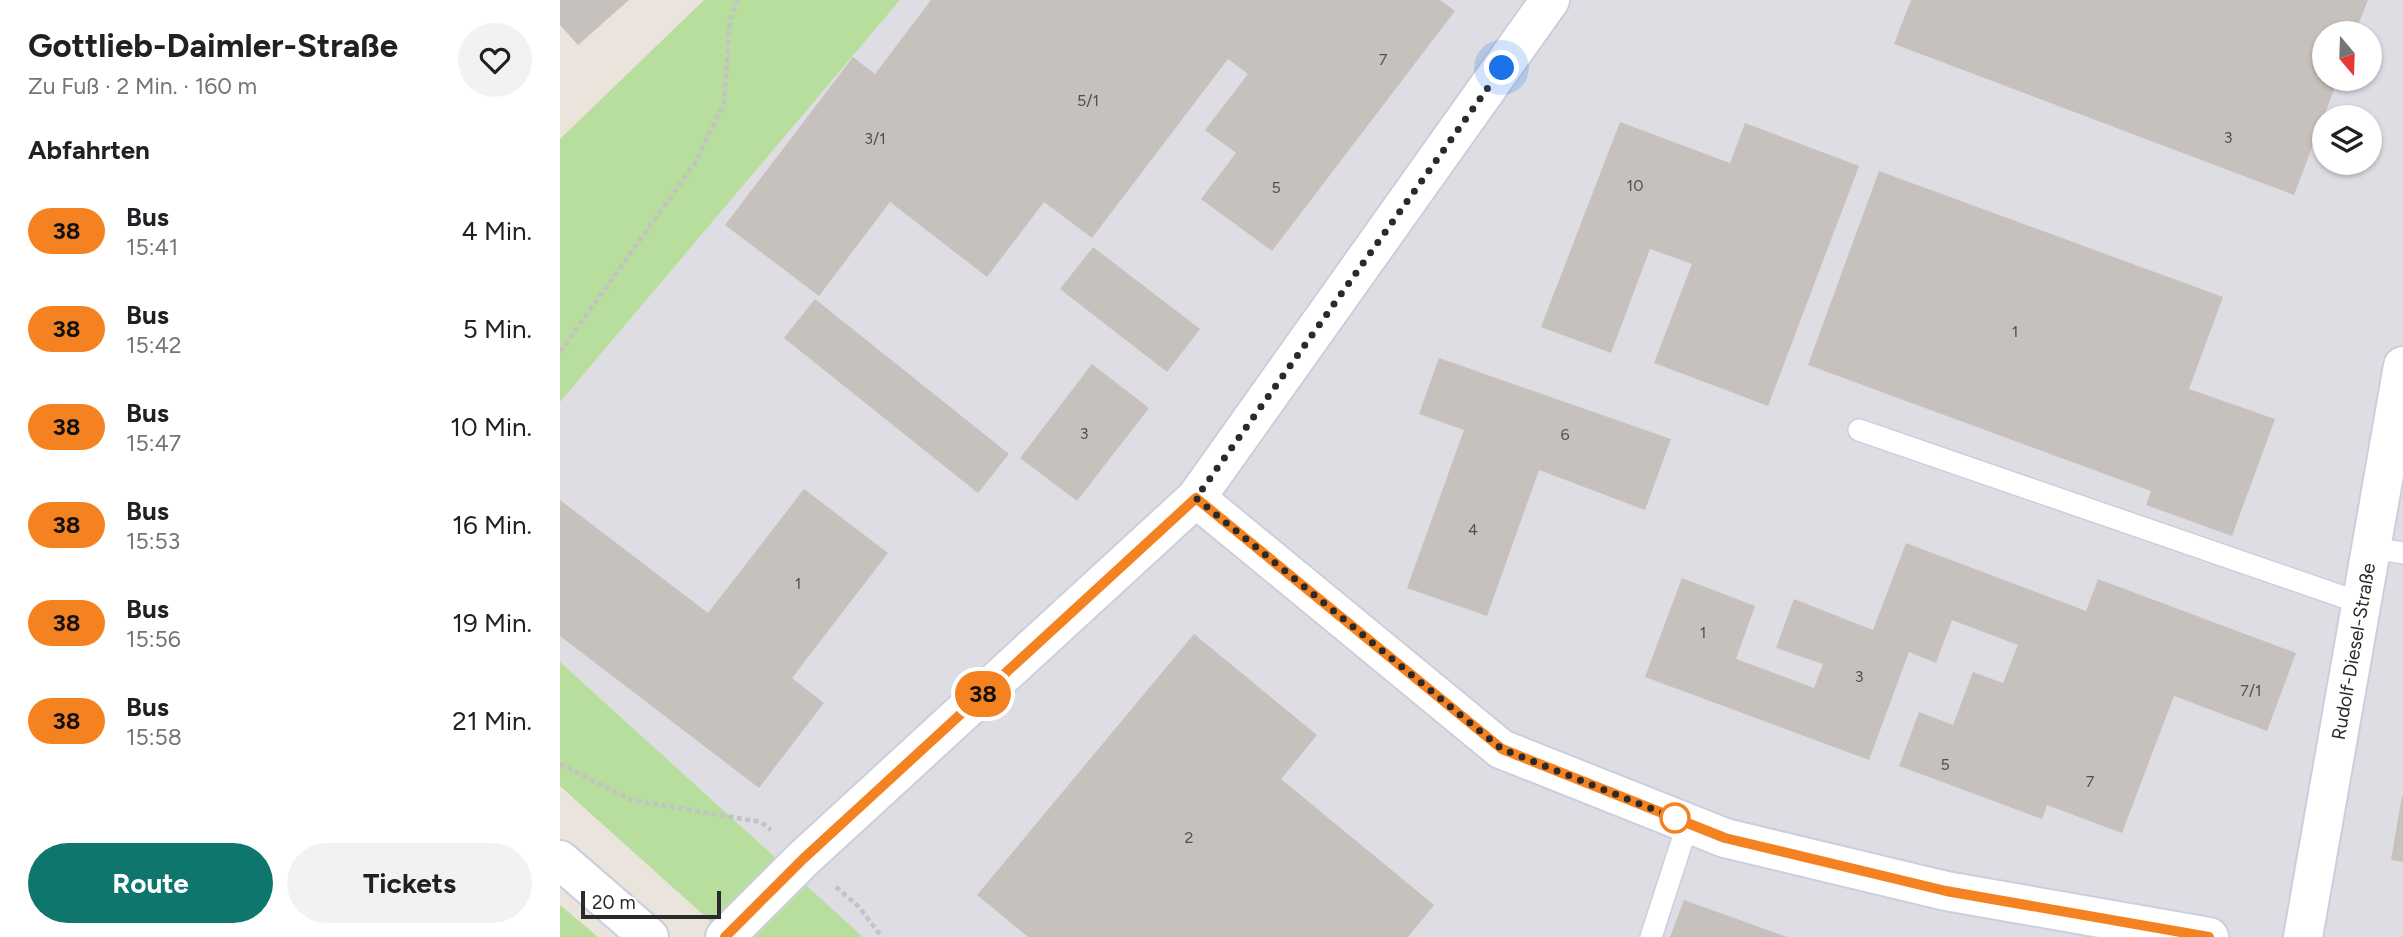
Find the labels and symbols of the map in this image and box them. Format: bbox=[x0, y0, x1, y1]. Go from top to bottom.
north arrow bbox=[2312, 21, 2382, 91]
house number: 7 bbox=[1379, 50, 1388, 69]
your location bbox=[1484, 50, 1519, 85]
house number: 5/1 bbox=[1077, 91, 1099, 110]
house number: 3 bbox=[2224, 128, 2232, 147]
house number: 3/1 bbox=[864, 129, 886, 148]
house number: 10 bbox=[1627, 176, 1643, 195]
house number: 5 bbox=[1271, 178, 1281, 197]
house number: 1 bbox=[2012, 322, 2018, 341]
house number: 3 bbox=[1080, 424, 1088, 443]
house number: 6 bbox=[1560, 425, 1570, 444]
house number: 4 bbox=[1468, 520, 1478, 539]
street label: Rudolf-Diesel-Straße bbox=[2327, 561, 2380, 742]
house number: 1 bbox=[795, 574, 801, 593]
house number: 1 bbox=[1700, 623, 1706, 642]
house number: 3 bbox=[1855, 667, 1863, 686]
line badge: 38 bbox=[952, 671, 1014, 717]
house number: 7/1 bbox=[2240, 681, 2262, 700]
house number: 5 bbox=[1940, 755, 1950, 774]
house number: 7 bbox=[2086, 772, 2095, 791]
unlabelled marker bbox=[1660, 803, 1690, 833]
house number: 2 bbox=[1185, 828, 1193, 847]
scale bar bbox=[581, 888, 721, 920]

